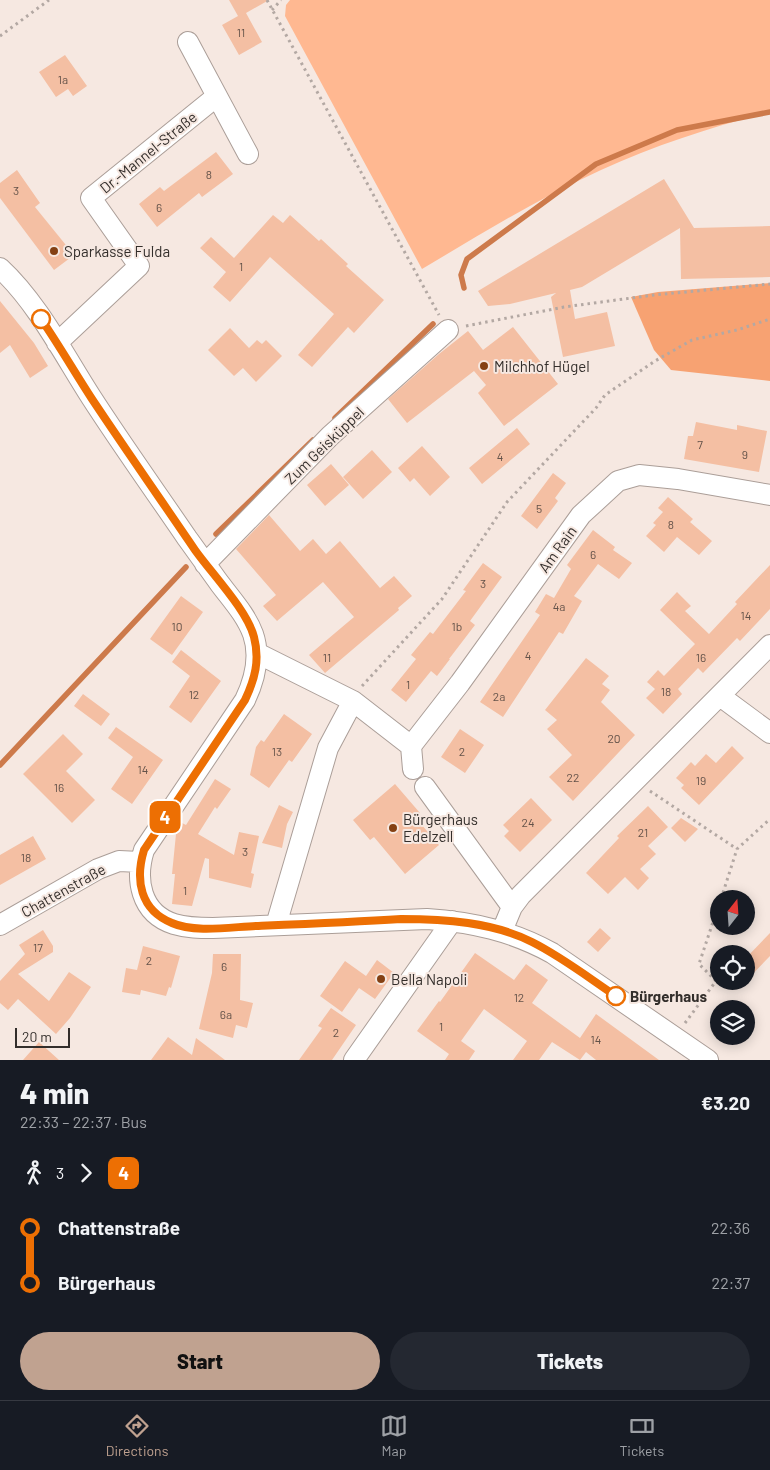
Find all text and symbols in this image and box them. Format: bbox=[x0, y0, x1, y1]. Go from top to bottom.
house number: 11 bbox=[237, 25, 245, 39]
house number: 1a bbox=[58, 72, 68, 86]
street label: Dr.-Mannel-Straße bbox=[96, 107, 200, 197]
house number: 8 bbox=[206, 167, 212, 181]
house number: 3 bbox=[13, 183, 19, 197]
house number: 6 bbox=[156, 200, 162, 214]
place label: Sparkasse Fulda bbox=[64, 242, 170, 260]
marker: Sparkasse Fulda bbox=[48, 245, 60, 257]
house number: 1 bbox=[239, 259, 243, 273]
unlabelled marker bbox=[31, 309, 51, 329]
place label: Milchhof Hügel bbox=[494, 357, 590, 375]
marker: Milchhof Hügel bbox=[478, 360, 490, 372]
street label: Zum Geisküppel bbox=[281, 403, 367, 487]
house number: 7 bbox=[697, 437, 703, 451]
house number: 9 bbox=[742, 447, 748, 461]
house number: 4 bbox=[497, 449, 503, 463]
house number: 5 bbox=[536, 501, 542, 515]
house number: 8 bbox=[668, 517, 674, 531]
street label: Am Rain bbox=[534, 522, 580, 576]
house number: 6 bbox=[590, 547, 596, 561]
house number: 3 bbox=[480, 576, 486, 590]
house number: 4a bbox=[553, 599, 565, 613]
house number: 14 bbox=[741, 608, 751, 622]
house number: 10 bbox=[172, 619, 182, 633]
house number: 1b bbox=[452, 619, 462, 633]
house number: 4 bbox=[525, 648, 531, 662]
house number: 11 bbox=[323, 650, 331, 664]
house number: 16 bbox=[696, 650, 706, 664]
house number: 1 bbox=[406, 677, 410, 691]
house number: 18 bbox=[661, 684, 671, 698]
house number: 12 bbox=[189, 687, 199, 701]
house number: 2a bbox=[493, 689, 505, 703]
house number: 20 bbox=[607, 731, 621, 745]
house number: 13 bbox=[272, 744, 282, 758]
house number: 2 bbox=[459, 744, 465, 758]
house number: 14 bbox=[138, 762, 148, 776]
house number: 22 bbox=[567, 770, 579, 784]
house number: 19 bbox=[696, 773, 706, 787]
house number: 16 bbox=[54, 780, 64, 794]
line badge: 4 bbox=[149, 801, 181, 833]
text: 4 bbox=[160, 806, 170, 828]
place label: Bürgerhaus Edelzell bbox=[403, 810, 478, 845]
house number: 24 bbox=[521, 815, 535, 829]
marker: Bürgerhaus Edelzell bbox=[387, 822, 399, 834]
house number: 21 bbox=[638, 825, 648, 839]
house number: 3 bbox=[242, 844, 248, 858]
house number: 18 bbox=[21, 850, 31, 864]
street label: Chattenstraße bbox=[18, 859, 108, 921]
house number: 1 bbox=[183, 883, 187, 897]
north arrow bbox=[710, 890, 755, 935]
map controls bbox=[710, 890, 755, 1045]
house number: 17 bbox=[33, 940, 43, 954]
button: locate bbox=[710, 945, 755, 990]
house number: 2 bbox=[146, 953, 152, 967]
house number: 6 bbox=[221, 959, 227, 973]
place label: Bella Napoli bbox=[391, 970, 467, 988]
marker: Bella Napoli bbox=[375, 973, 387, 985]
marker: Bürgerhaus bbox=[606, 986, 626, 1006]
place label: Bürgerhaus bbox=[630, 987, 707, 1005]
house number: 12 bbox=[514, 990, 524, 1004]
button: layers bbox=[710, 1000, 755, 1045]
house number: 6a bbox=[220, 1007, 232, 1021]
house number: 1 bbox=[439, 1019, 443, 1033]
scale bar bbox=[15, 1025, 70, 1048]
house number: 2 bbox=[333, 1025, 339, 1039]
text: 20 m bbox=[22, 1028, 52, 1045]
house number: 14 bbox=[591, 1032, 601, 1046]
text: 4 min bbox=[20, 1076, 89, 1110]
text: €3.20 bbox=[701, 1091, 750, 1114]
text: 22:33 – 22:37 · Bus bbox=[20, 1112, 147, 1131]
icon: walk bbox=[20, 1159, 48, 1187]
icon: forward bbox=[72, 1159, 100, 1187]
text: 4 bbox=[118, 1162, 129, 1184]
text: 3 bbox=[56, 1163, 64, 1182]
text: Chattenstraße bbox=[58, 1216, 180, 1239]
text: 22:36 bbox=[711, 1218, 750, 1237]
text: Bürgerhaus bbox=[58, 1271, 155, 1294]
text: 22:37 bbox=[712, 1273, 750, 1292]
button: Start bbox=[20, 1332, 380, 1390]
button: Tickets bbox=[390, 1332, 750, 1390]
tab: Directions bbox=[106, 1412, 168, 1459]
tab: Map bbox=[380, 1412, 408, 1459]
tab: Tickets bbox=[620, 1412, 664, 1459]

